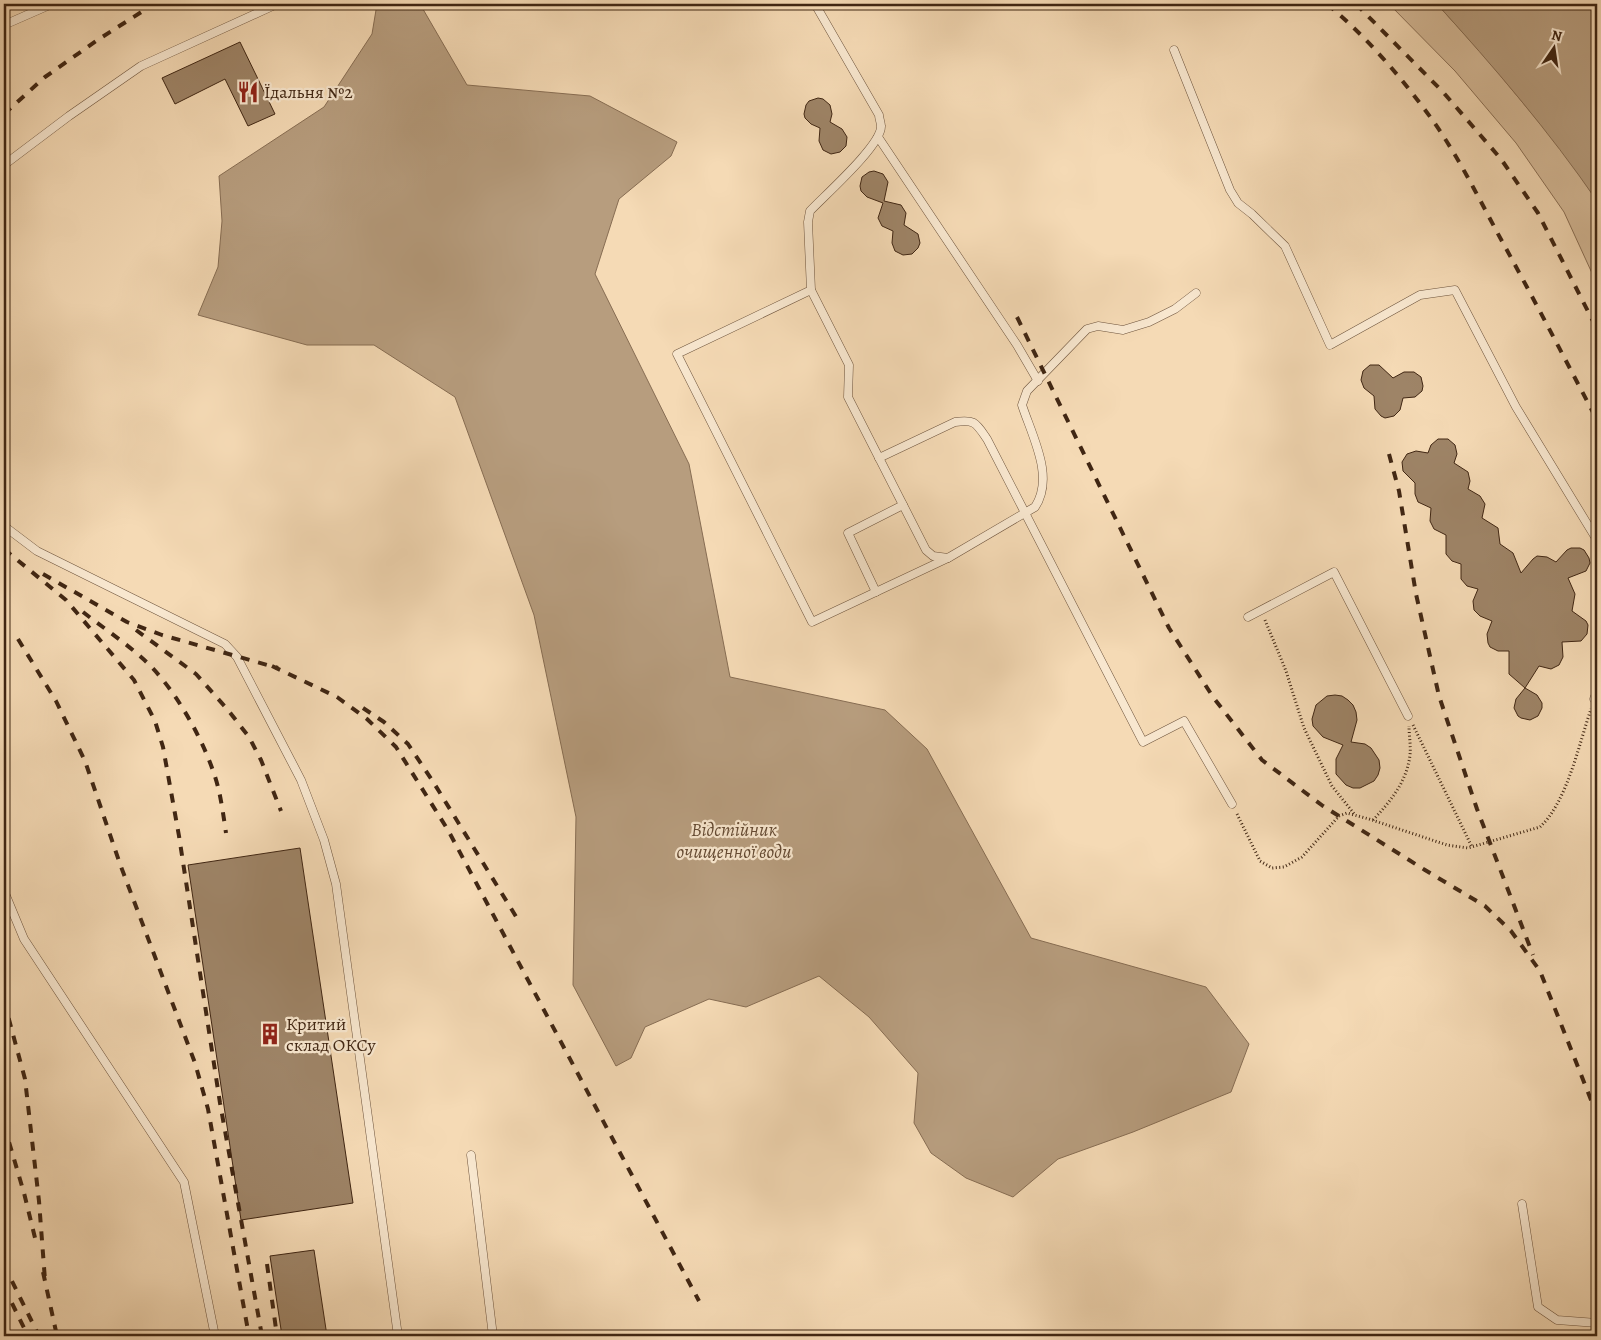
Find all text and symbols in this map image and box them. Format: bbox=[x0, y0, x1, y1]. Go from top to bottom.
north arrow bbox=[1528, 22, 1578, 72]
text: N bbox=[1550, 25, 1564, 46]
restaurant icon: Їдальня №2 bbox=[235, 79, 261, 105]
place label: Їдальня №2 bbox=[264, 80, 353, 104]
water label: Відстійник очищенної води bbox=[677, 817, 791, 865]
place label: Критий склад ОКСу bbox=[286, 1012, 376, 1057]
building icon: Критий склад ОКСу bbox=[257, 1021, 283, 1047]

